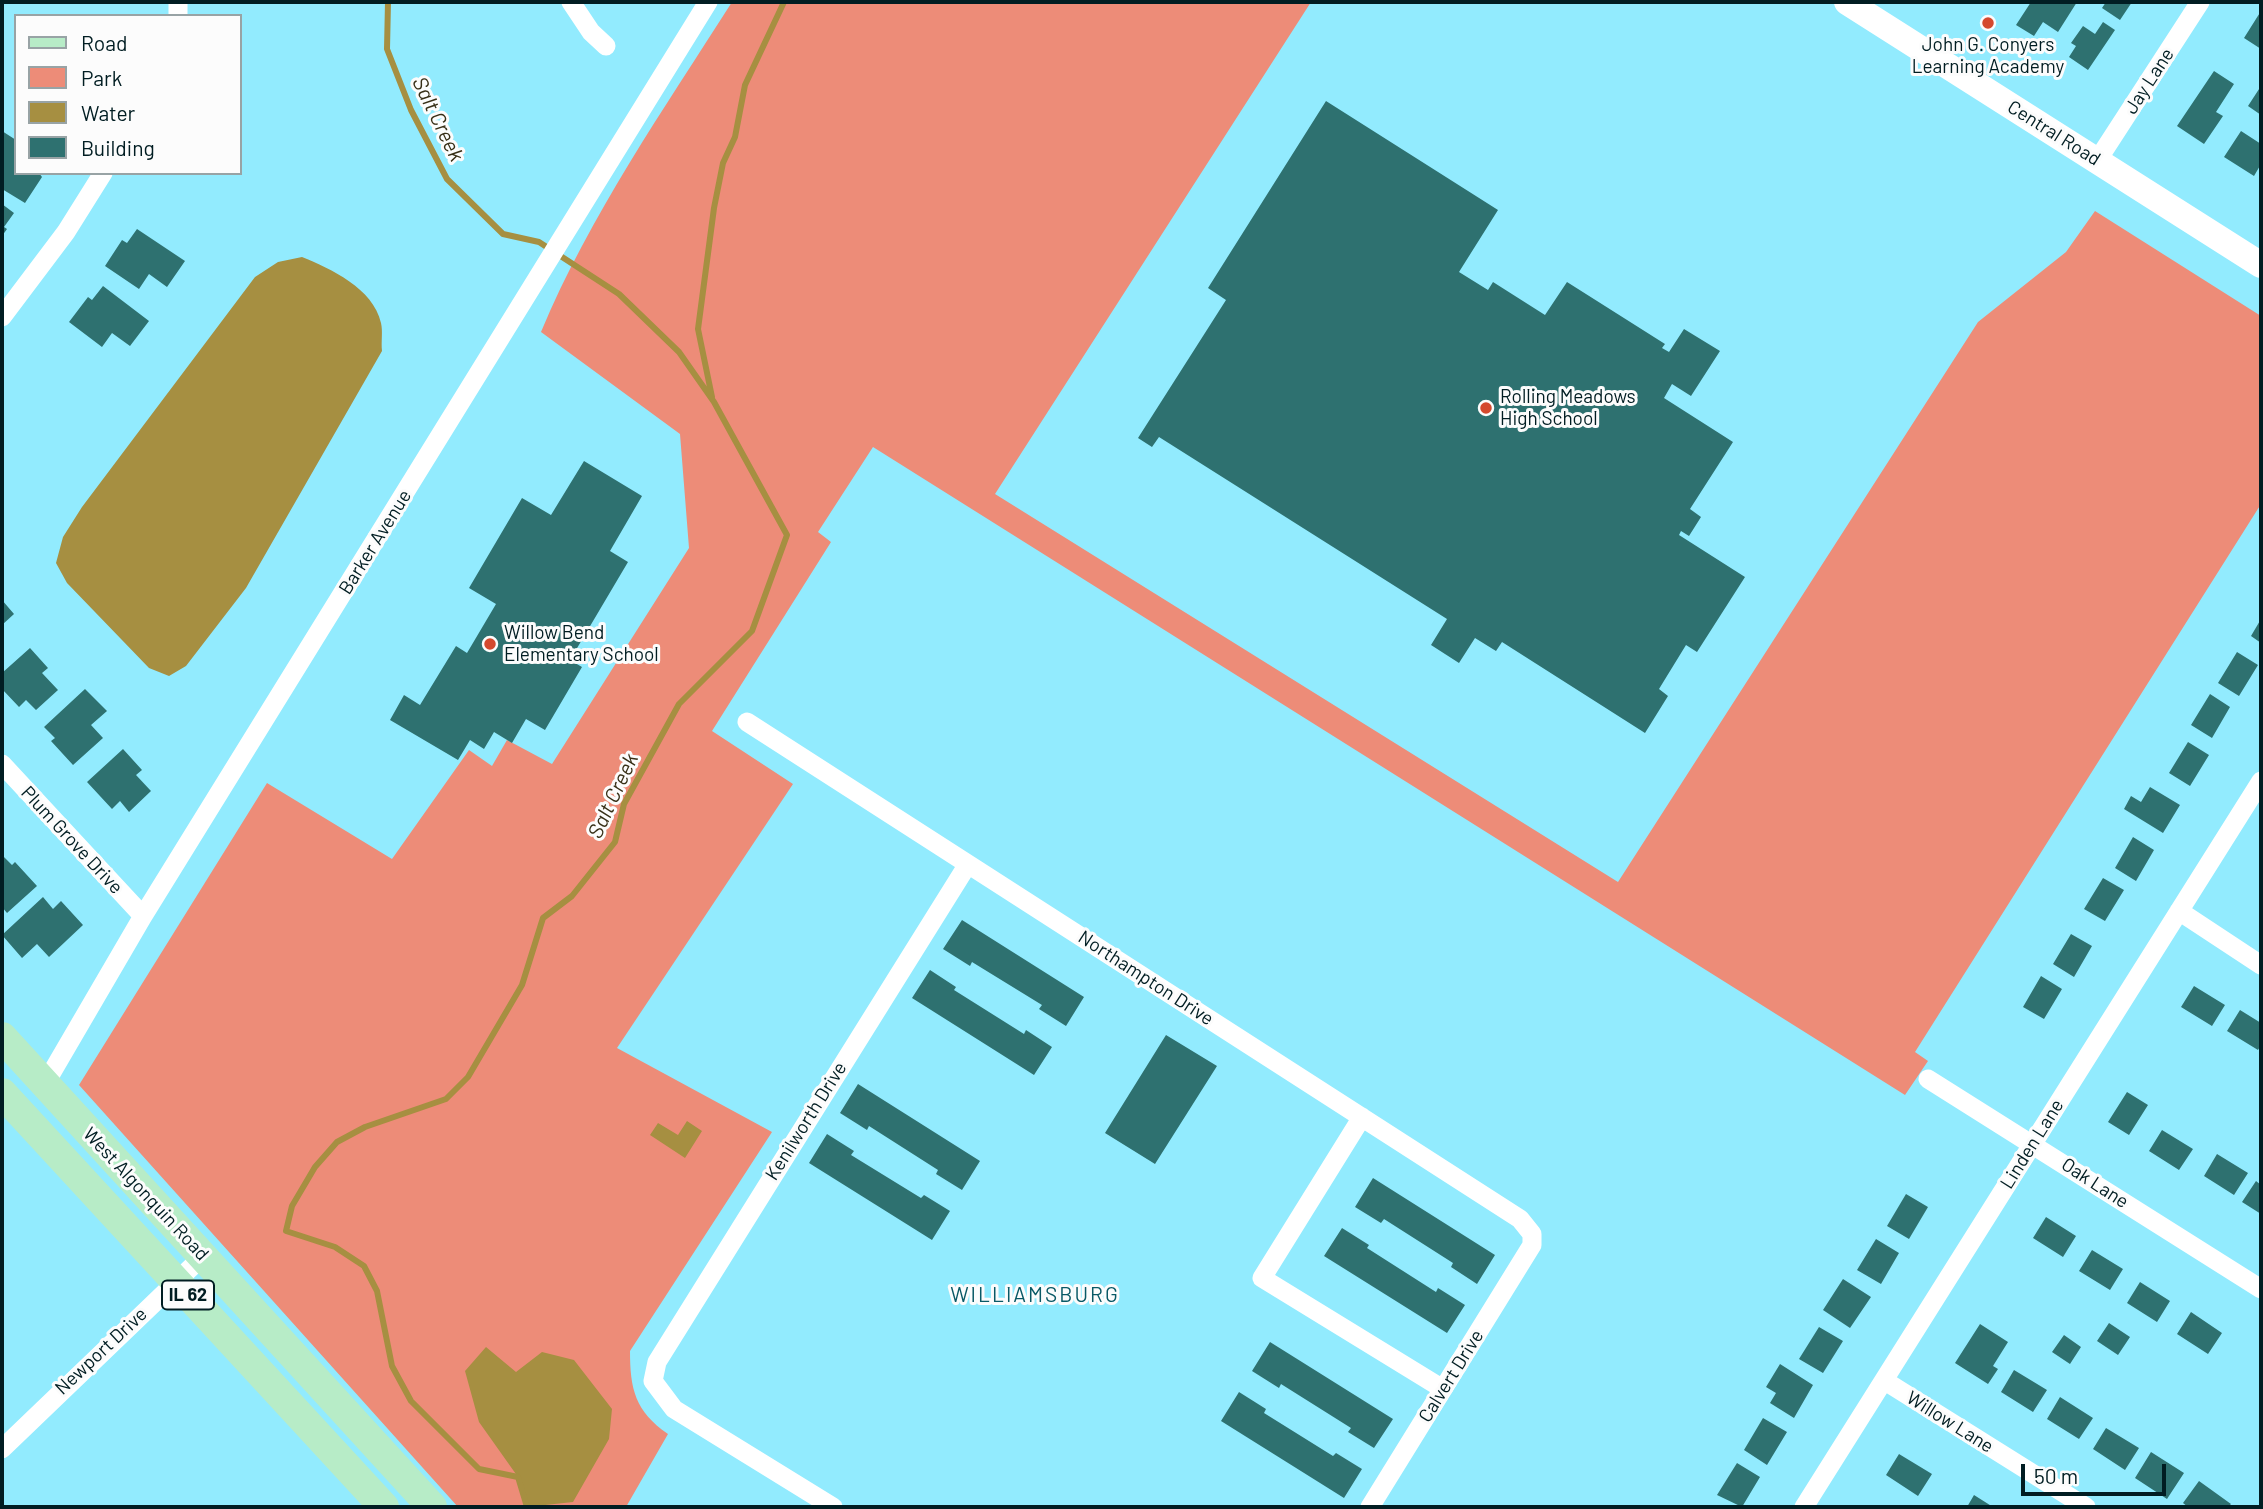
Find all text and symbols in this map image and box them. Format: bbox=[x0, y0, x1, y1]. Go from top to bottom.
legend bbox=[14, 14, 242, 175]
marker: John G. Conyers Learning Academy bbox=[1980, 15, 1996, 31]
text: Road bbox=[81, 30, 127, 55]
place label: John G. Conyers Learning Academy bbox=[1912, 34, 2064, 78]
street label: Jay Lane bbox=[2119, 44, 2179, 118]
text: Park bbox=[81, 65, 122, 90]
water label: Salt Creek bbox=[407, 73, 469, 165]
street label: Central Road bbox=[2003, 95, 2105, 171]
text: Water bbox=[81, 100, 135, 125]
text: Building bbox=[81, 135, 155, 160]
place label: Rolling Meadows High School bbox=[1500, 386, 1636, 430]
marker: Rolling Meadows High School bbox=[1478, 400, 1494, 416]
street label: Barker Avenue bbox=[334, 486, 416, 598]
place label: Willow Bend Elementary School bbox=[504, 622, 659, 666]
marker: Willow Bend Elementary School bbox=[482, 636, 498, 652]
water label: Salt Creek bbox=[582, 750, 644, 842]
street label: Plum Grove Drive bbox=[16, 781, 128, 899]
street label: Northampton Drive bbox=[1074, 926, 1218, 1030]
street label: Kenilworth Drive bbox=[761, 1058, 851, 1184]
street label: Linden Lane bbox=[1996, 1095, 2068, 1193]
street label: West Algonquin Road bbox=[78, 1123, 214, 1265]
street label: Oak Lane bbox=[2057, 1153, 2133, 1213]
road number: IL 62 bbox=[162, 1280, 214, 1310]
district label: WILLIAMSBURG bbox=[952, 1282, 1118, 1308]
street label: Newport Drive bbox=[50, 1303, 152, 1399]
street label: Calvert Drive bbox=[1414, 1326, 1488, 1426]
street label: Willow Lane bbox=[1902, 1386, 1998, 1458]
scale bar bbox=[2025, 1450, 2170, 1494]
text: 50 m bbox=[2034, 1463, 2078, 1488]

